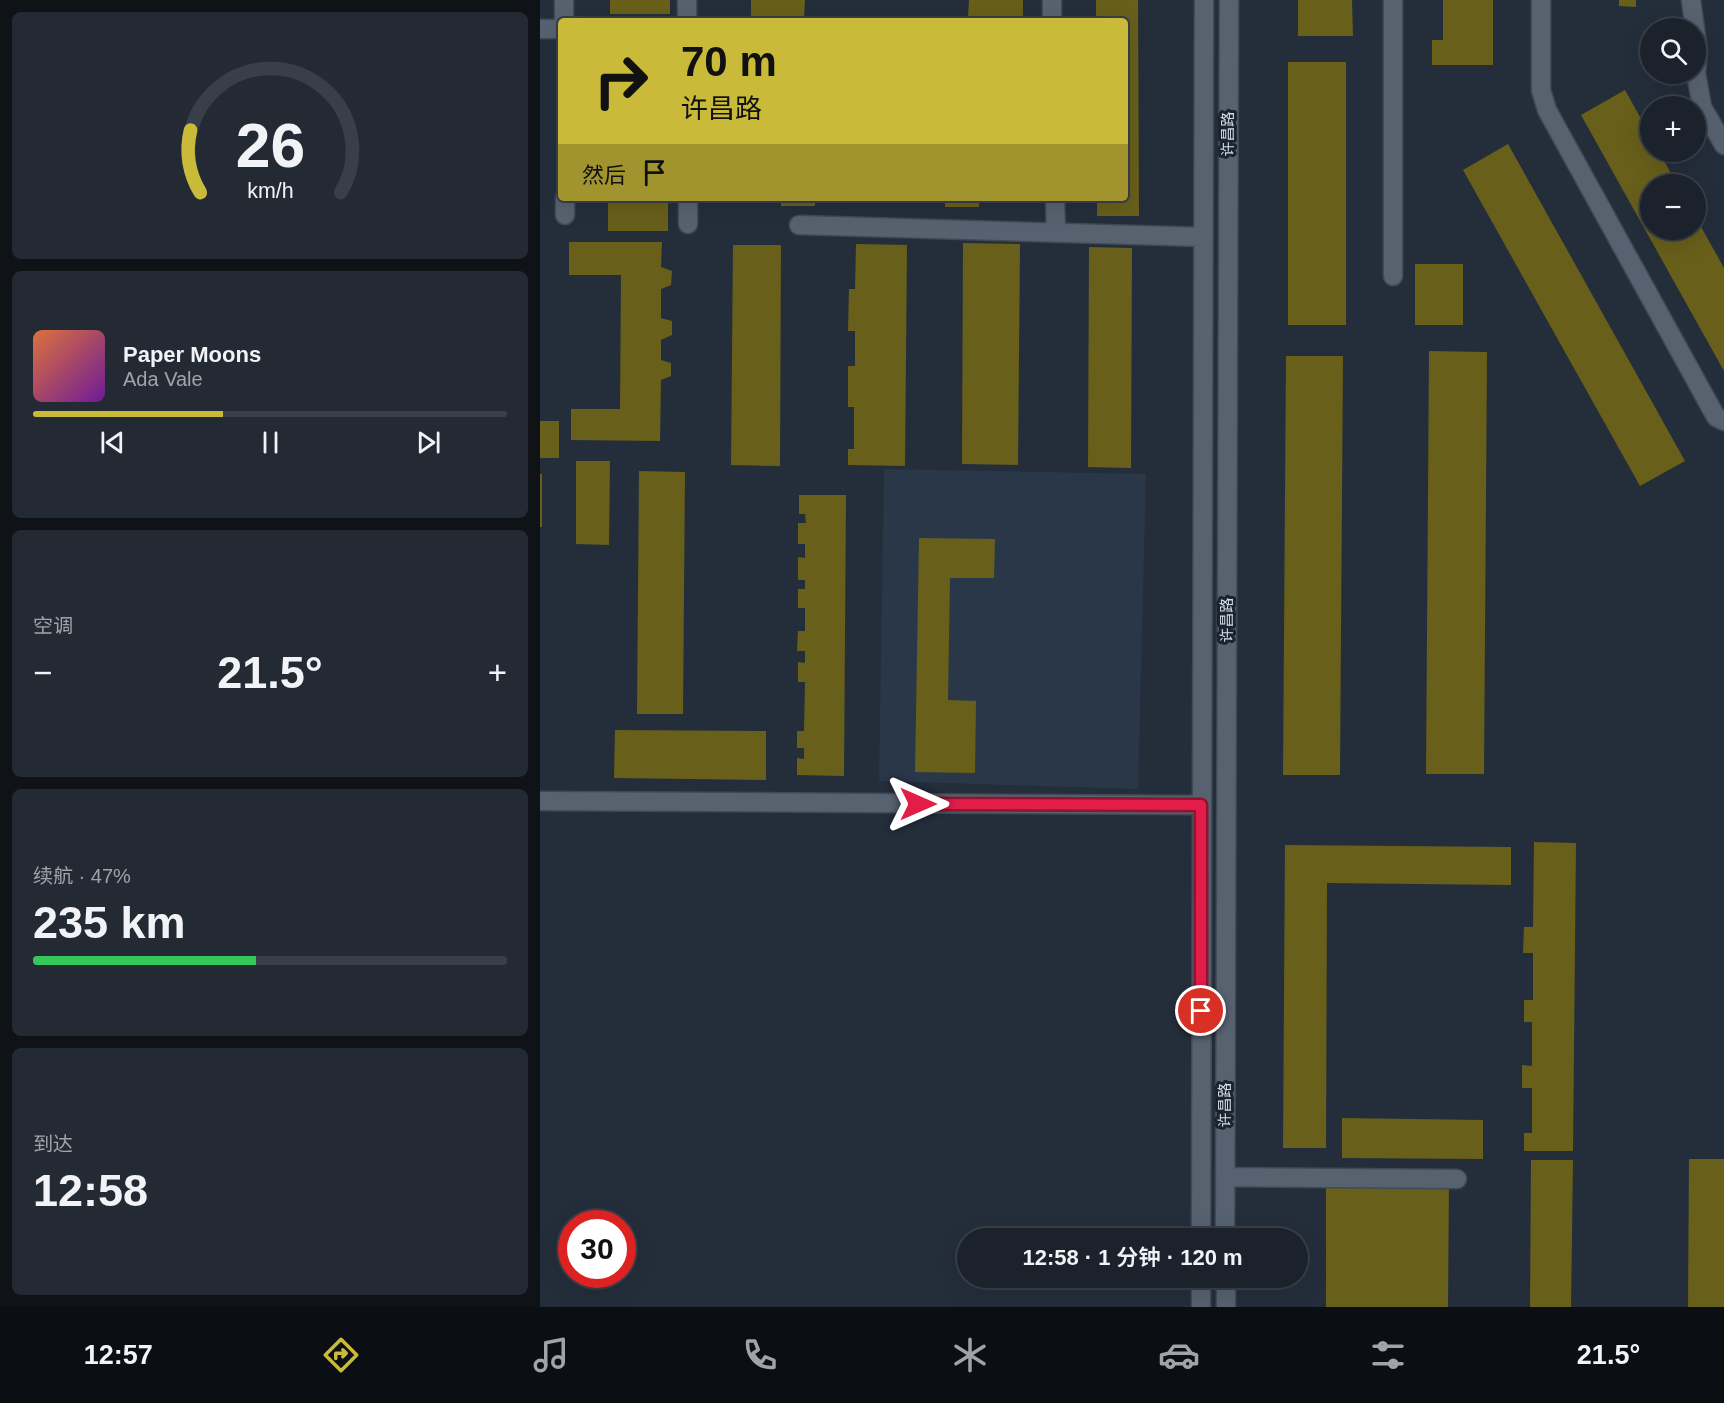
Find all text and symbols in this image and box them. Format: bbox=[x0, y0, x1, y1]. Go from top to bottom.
map controls bbox=[1640, 18, 1706, 240]
button: search bbox=[1640, 18, 1706, 84]
text: 70 m bbox=[681, 38, 777, 85]
icon: right bbox=[582, 42, 660, 120]
text: 许昌路 bbox=[681, 94, 762, 124]
button: + bbox=[1640, 96, 1706, 162]
text: 26 bbox=[235, 111, 305, 180]
street label: 许昌路 bbox=[1219, 111, 1236, 157]
icon: arrive bbox=[638, 156, 671, 189]
text: 然后 bbox=[582, 163, 626, 188]
button: − bbox=[1640, 174, 1706, 240]
text: km/h bbox=[247, 179, 293, 203]
text: Paper Moons bbox=[123, 342, 261, 367]
text: Ada Vale bbox=[123, 368, 203, 390]
icon: previous bbox=[96, 426, 129, 459]
icon: pause bbox=[254, 426, 287, 459]
icon: next bbox=[412, 426, 445, 459]
street label: 许昌路 bbox=[1218, 597, 1235, 643]
text: 空调 bbox=[33, 615, 73, 637]
text: 21.5° bbox=[217, 647, 323, 698]
text: − bbox=[33, 654, 52, 691]
text: + bbox=[488, 654, 507, 691]
position arrow bbox=[886, 772, 950, 836]
text: 续航 · 47% bbox=[33, 865, 131, 887]
text: 235 km bbox=[33, 897, 186, 948]
pin bbox=[1175, 985, 1226, 1036]
icon: arrive bbox=[1184, 994, 1217, 1027]
street label: 许昌路 bbox=[1216, 1082, 1233, 1128]
text: 到达 bbox=[33, 1133, 73, 1155]
text: 12:58 bbox=[33, 1165, 148, 1216]
speed limit sign: 30 bbox=[558, 1210, 636, 1288]
text: 12:58 · 1 分钟 · 120 m bbox=[1022, 1245, 1243, 1270]
icon: directions bbox=[320, 1334, 362, 1376]
icon: music bbox=[530, 1334, 572, 1376]
icon: phone bbox=[739, 1334, 781, 1376]
icon: climate bbox=[949, 1334, 991, 1376]
icon: car bbox=[1158, 1334, 1200, 1376]
icon: filters bbox=[1367, 1334, 1409, 1376]
text: 12:57 bbox=[84, 1340, 153, 1370]
text: 21.5° bbox=[1577, 1340, 1640, 1370]

